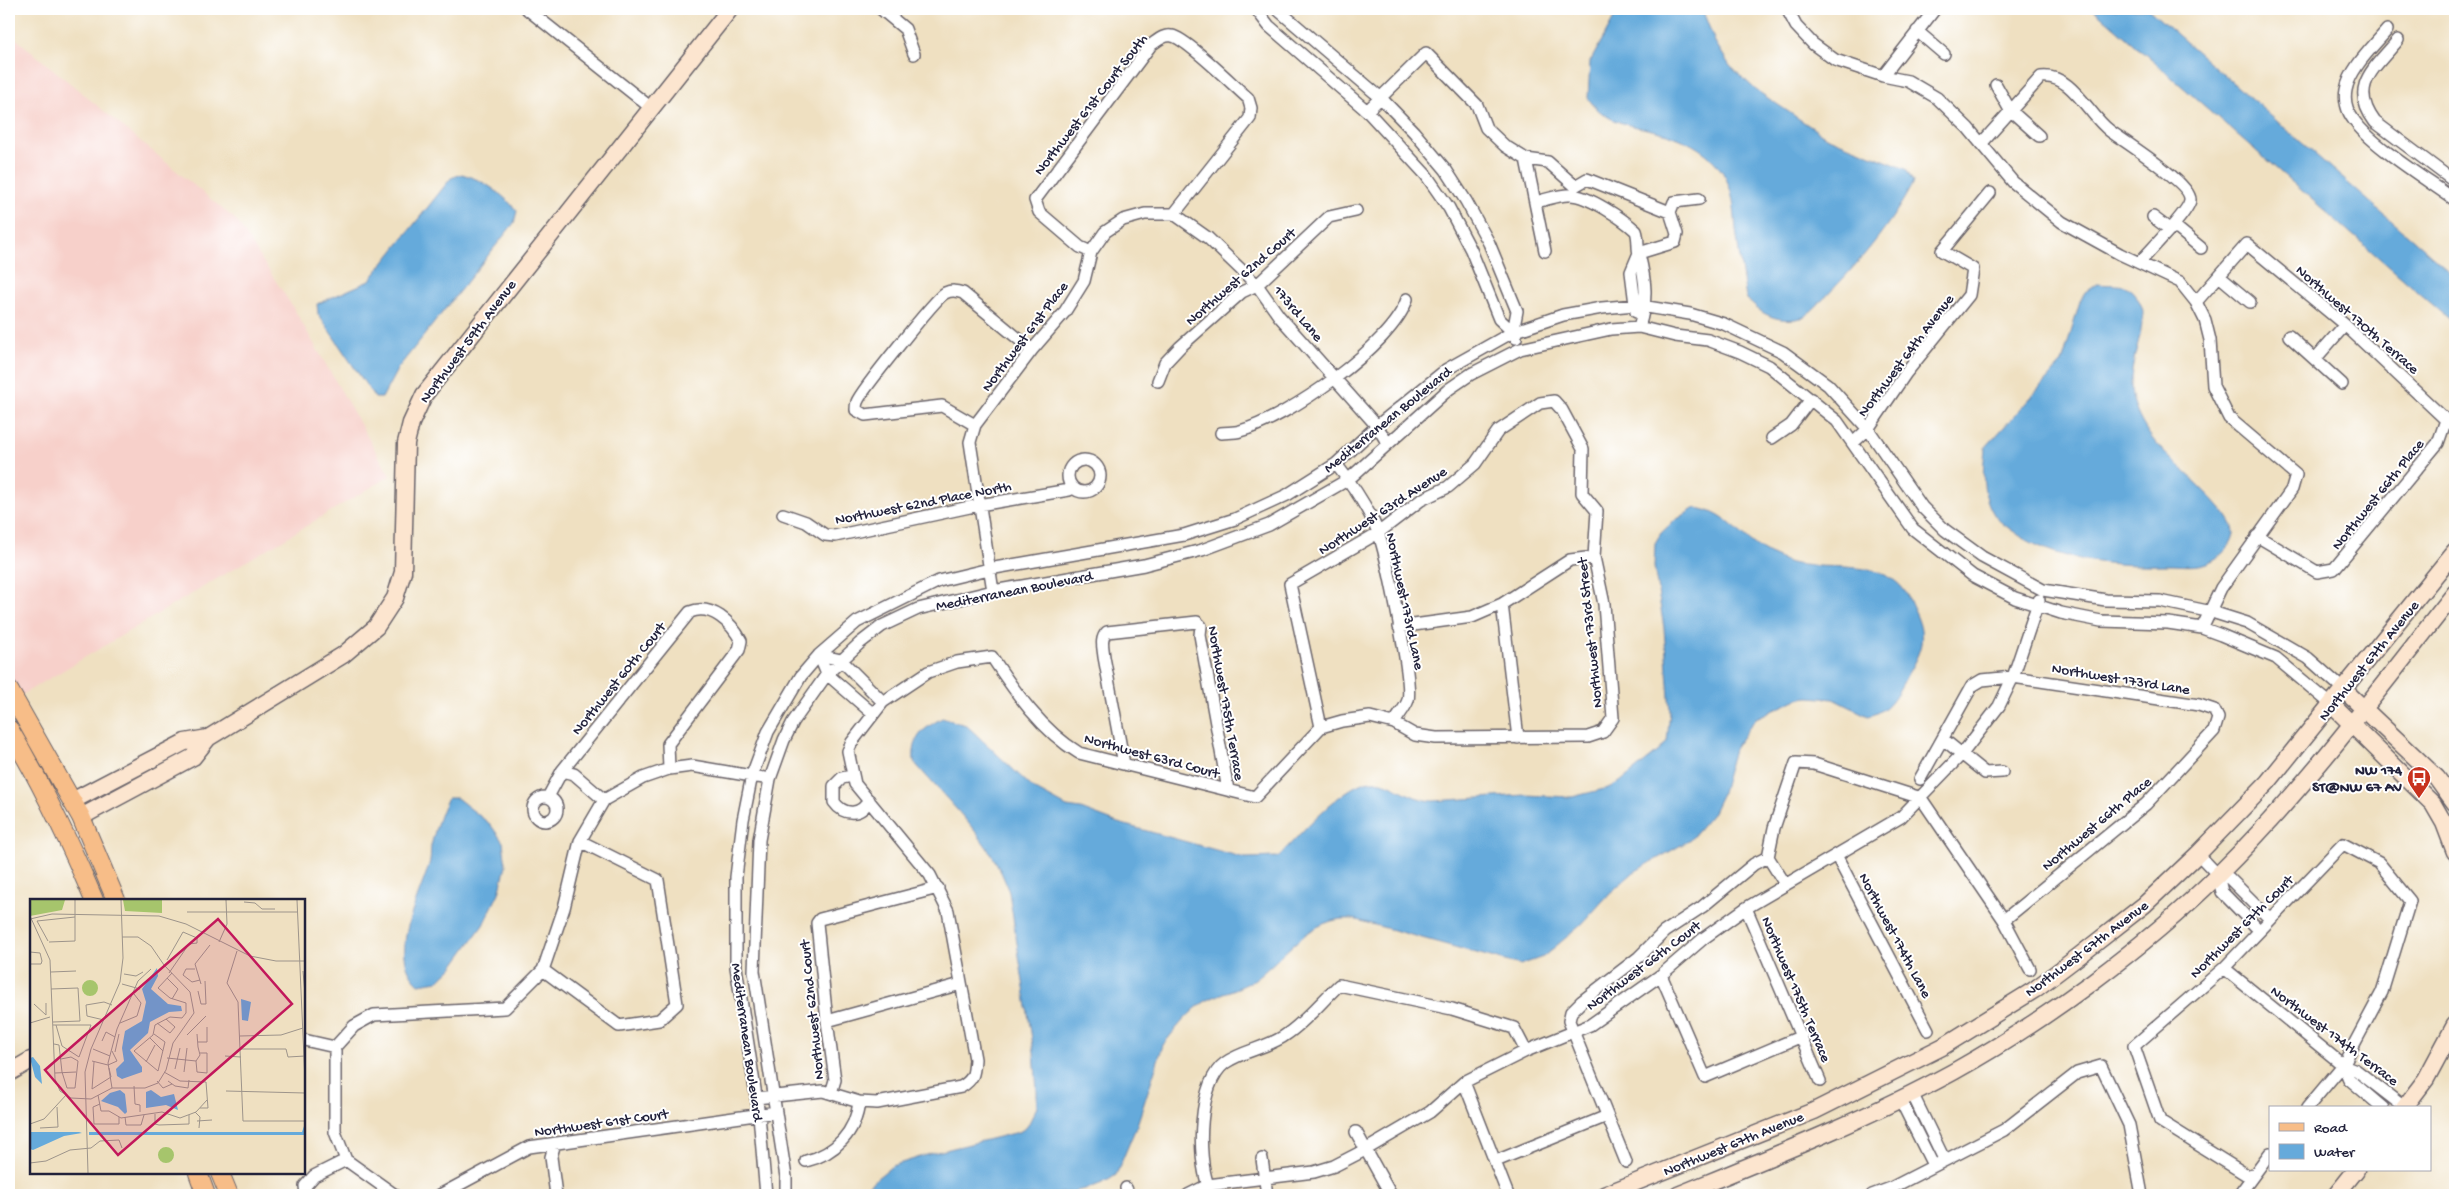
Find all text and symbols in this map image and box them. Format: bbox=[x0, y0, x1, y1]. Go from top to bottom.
street label: Northwest 61st Court South bbox=[1031, 31, 1152, 179]
street label: Northwest 62nd Court bbox=[1182, 223, 1302, 330]
street label: Northwest 17Oth Terrace bbox=[2291, 262, 2422, 379]
street label: Northwest 59th Avenue bbox=[416, 277, 521, 407]
street label: Northwest 61st Place bbox=[978, 278, 1073, 396]
street label: 173rd Lane bbox=[1268, 282, 1326, 346]
street label: Northwest 64th Avenue bbox=[1855, 291, 1959, 421]
street label: Mediterranean Boulevard bbox=[1321, 363, 1457, 478]
street label: Northwest 66th Place bbox=[2328, 436, 2429, 554]
street label: Northwest 63rd Avenue bbox=[1315, 463, 1451, 560]
street label: Northwest 62nd Place North bbox=[834, 478, 1013, 530]
street label: Northwest 173rd Lane bbox=[1381, 531, 1427, 672]
street label: Northwest 173rd Street bbox=[1574, 555, 1608, 709]
street label: Mediterranean Boulevard bbox=[934, 568, 1096, 616]
street label: Northwest 67th Avenue bbox=[2315, 597, 2424, 725]
street label: Northwest 60th Court bbox=[569, 618, 672, 739]
street label: Northwest 175th Terrace bbox=[1203, 625, 1248, 782]
street label: Northwest 173rd Lane bbox=[2050, 660, 2191, 700]
street label: Northwest 63rd Court bbox=[1082, 730, 1223, 784]
place label: NW 174 ST@NW 67 AV bbox=[2312, 762, 2403, 797]
bus stop icon: NW 174 ST@NW 67 AV bbox=[2406, 765, 2432, 799]
street label: Northwest 66th Place bbox=[2039, 773, 2156, 876]
street label: Northwest 174th Lane bbox=[1854, 870, 1935, 1002]
street label: Northwest 67th Court bbox=[2187, 871, 2299, 983]
street label: Northwest 67th Avenue bbox=[2022, 897, 2153, 1002]
inset map bbox=[30, 899, 305, 1174]
street label: Northwest 175th Terrace bbox=[1756, 914, 1834, 1066]
street label: Northwest 66th Court bbox=[1583, 916, 1707, 1016]
street label: Northwest 62nd Court bbox=[797, 937, 829, 1081]
street label: Mediterranean Boulevard bbox=[726, 962, 766, 1124]
street label: Northwest 174th Terrace bbox=[2266, 983, 2402, 1091]
street label: Northwest 61st Court bbox=[533, 1105, 671, 1142]
legend bbox=[2269, 1106, 2432, 1172]
street label: Northwest 67th Avenue bbox=[1661, 1108, 1807, 1181]
text: Road bbox=[2314, 1120, 2348, 1138]
text: Water bbox=[2314, 1144, 2356, 1162]

